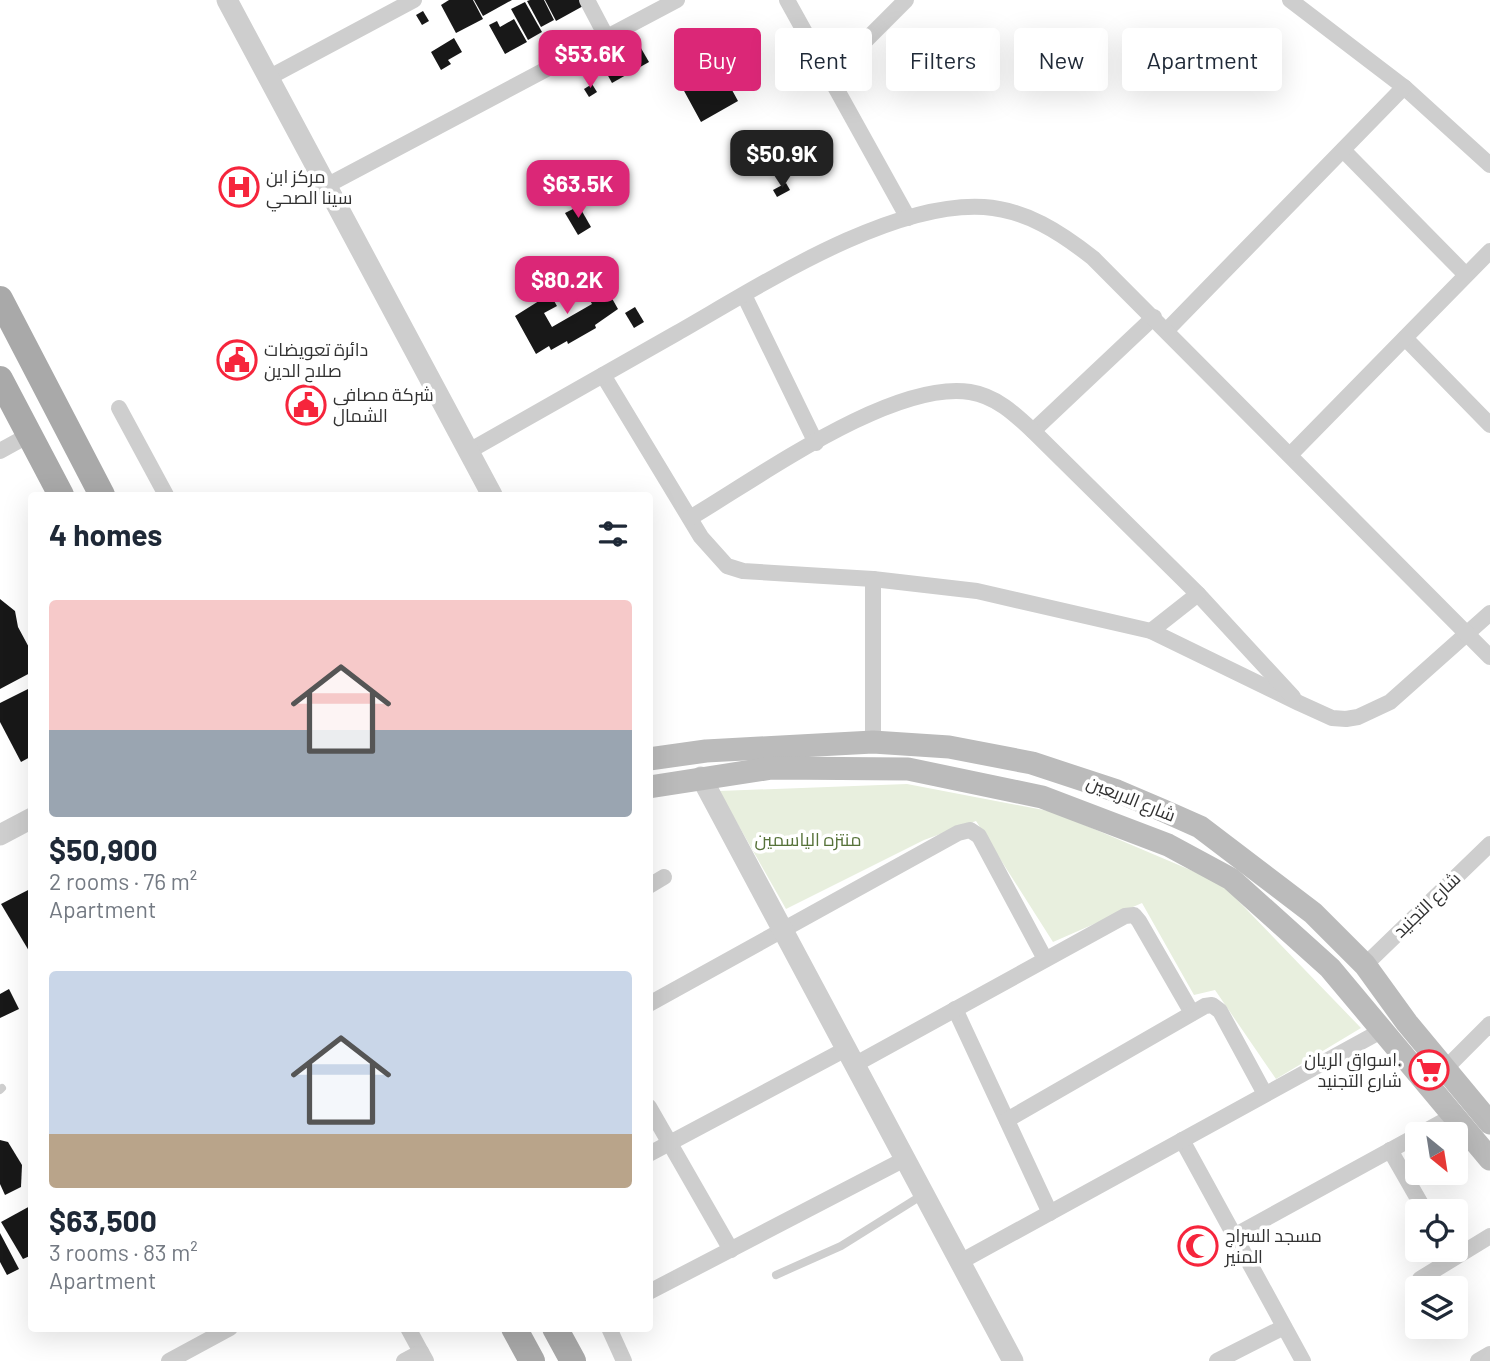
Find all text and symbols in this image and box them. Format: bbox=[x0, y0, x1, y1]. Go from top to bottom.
chip: Buy bbox=[674, 28, 761, 91]
chip: Rent bbox=[775, 28, 872, 91]
chip: Filters bbox=[886, 28, 1000, 91]
chip: New bbox=[1014, 28, 1108, 91]
chip: Apartment bbox=[1122, 28, 1282, 91]
pin: $53.6K bbox=[533, 31, 647, 90]
text: $53.6K bbox=[555, 39, 625, 67]
pin: $50.9K bbox=[725, 130, 839, 190]
text: $50.9K bbox=[746, 139, 818, 167]
pin: $63.5K bbox=[521, 160, 635, 220]
place label: مركز ابن سينا الصحي bbox=[266, 165, 352, 212]
hospital icon: مركز ابن سينا الصحي bbox=[218, 166, 260, 208]
text: $63.5K bbox=[543, 169, 613, 197]
pin: $80.2K bbox=[510, 256, 624, 316]
text: $80.2K bbox=[531, 265, 603, 293]
place label: دائرة تعويضات صلاح الدين bbox=[264, 338, 368, 383]
public building icon: دائرة تعويضات صلاح الدين bbox=[216, 339, 258, 381]
place label: شركة مصافي الشمال bbox=[333, 383, 434, 427]
public building icon: شركة مصافي الشمال bbox=[285, 384, 327, 426]
icon: filters bbox=[594, 515, 632, 553]
text: 4 homes bbox=[49, 516, 162, 552]
icon: home bbox=[278, 646, 404, 772]
street label: شارع الاربعين bbox=[1083, 770, 1179, 828]
park label: منتزه الياسمين bbox=[755, 828, 861, 851]
text: $50,900 bbox=[49, 831, 158, 867]
text: 2 rooms · 76 m² bbox=[49, 867, 197, 895]
street label: شارع التجنيد bbox=[1388, 867, 1466, 943]
text: Apartment bbox=[49, 895, 156, 923]
icon: home bbox=[278, 1017, 404, 1143]
place label: اسواق الريان. شارع التجنيد bbox=[1304, 1048, 1402, 1093]
supermarket icon: اسواق الريان. شارع التجنيد bbox=[1408, 1049, 1450, 1091]
north arrow bbox=[1405, 1122, 1468, 1185]
map controls bbox=[1405, 1122, 1468, 1339]
button: locate bbox=[1405, 1199, 1468, 1262]
text: $63,500 bbox=[49, 1202, 157, 1238]
place label: مسجد السراج المنير bbox=[1224, 1224, 1322, 1268]
mosque icon: مسجد السراج المنير bbox=[1177, 1225, 1219, 1267]
text: 3 rooms · 83 m² bbox=[49, 1238, 198, 1266]
text: Apartment bbox=[49, 1266, 156, 1294]
button: layers bbox=[1405, 1276, 1468, 1339]

